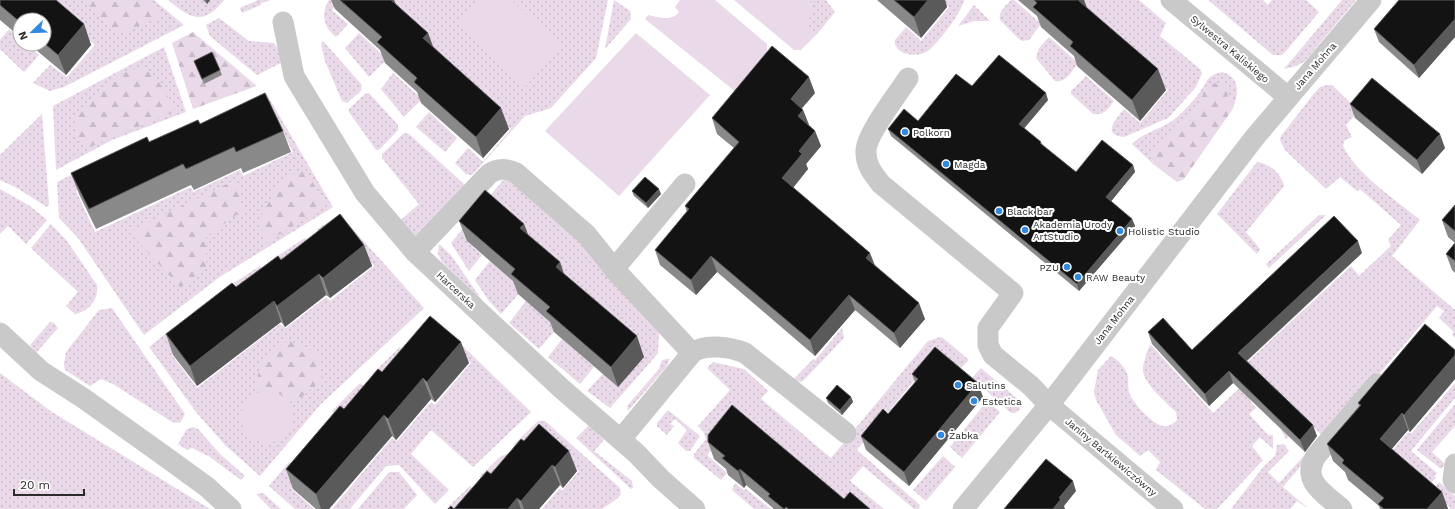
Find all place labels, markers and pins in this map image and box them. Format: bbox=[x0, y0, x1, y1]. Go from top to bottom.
marker: Polkorn bbox=[900, 127, 910, 137]
place label: Polkorn bbox=[913, 127, 950, 138]
marker: Magda bbox=[941, 159, 951, 169]
place label: Magda bbox=[954, 159, 986, 170]
marker: Black bar bbox=[994, 206, 1004, 216]
place label: Black bar bbox=[1007, 206, 1053, 217]
place label: Akademia Urody ArtStudio bbox=[1033, 219, 1113, 242]
marker: Akademia Urody ArtStudio bbox=[1020, 225, 1030, 235]
marker: Holistic Studio bbox=[1115, 226, 1125, 236]
place label: Holistic Studio bbox=[1128, 226, 1200, 237]
place label: PZU bbox=[1040, 262, 1059, 273]
marker: PZU bbox=[1062, 262, 1072, 272]
marker: RAW Beauty bbox=[1073, 272, 1083, 282]
place label: RAW Beauty bbox=[1086, 272, 1146, 283]
marker: Salutins bbox=[953, 380, 963, 390]
place label: Salutins bbox=[966, 380, 1006, 391]
marker: Estetica bbox=[969, 396, 979, 406]
place label: Estetica bbox=[982, 396, 1022, 407]
marker: Żabka bbox=[936, 430, 946, 440]
place label: Żabka bbox=[949, 430, 979, 441]

